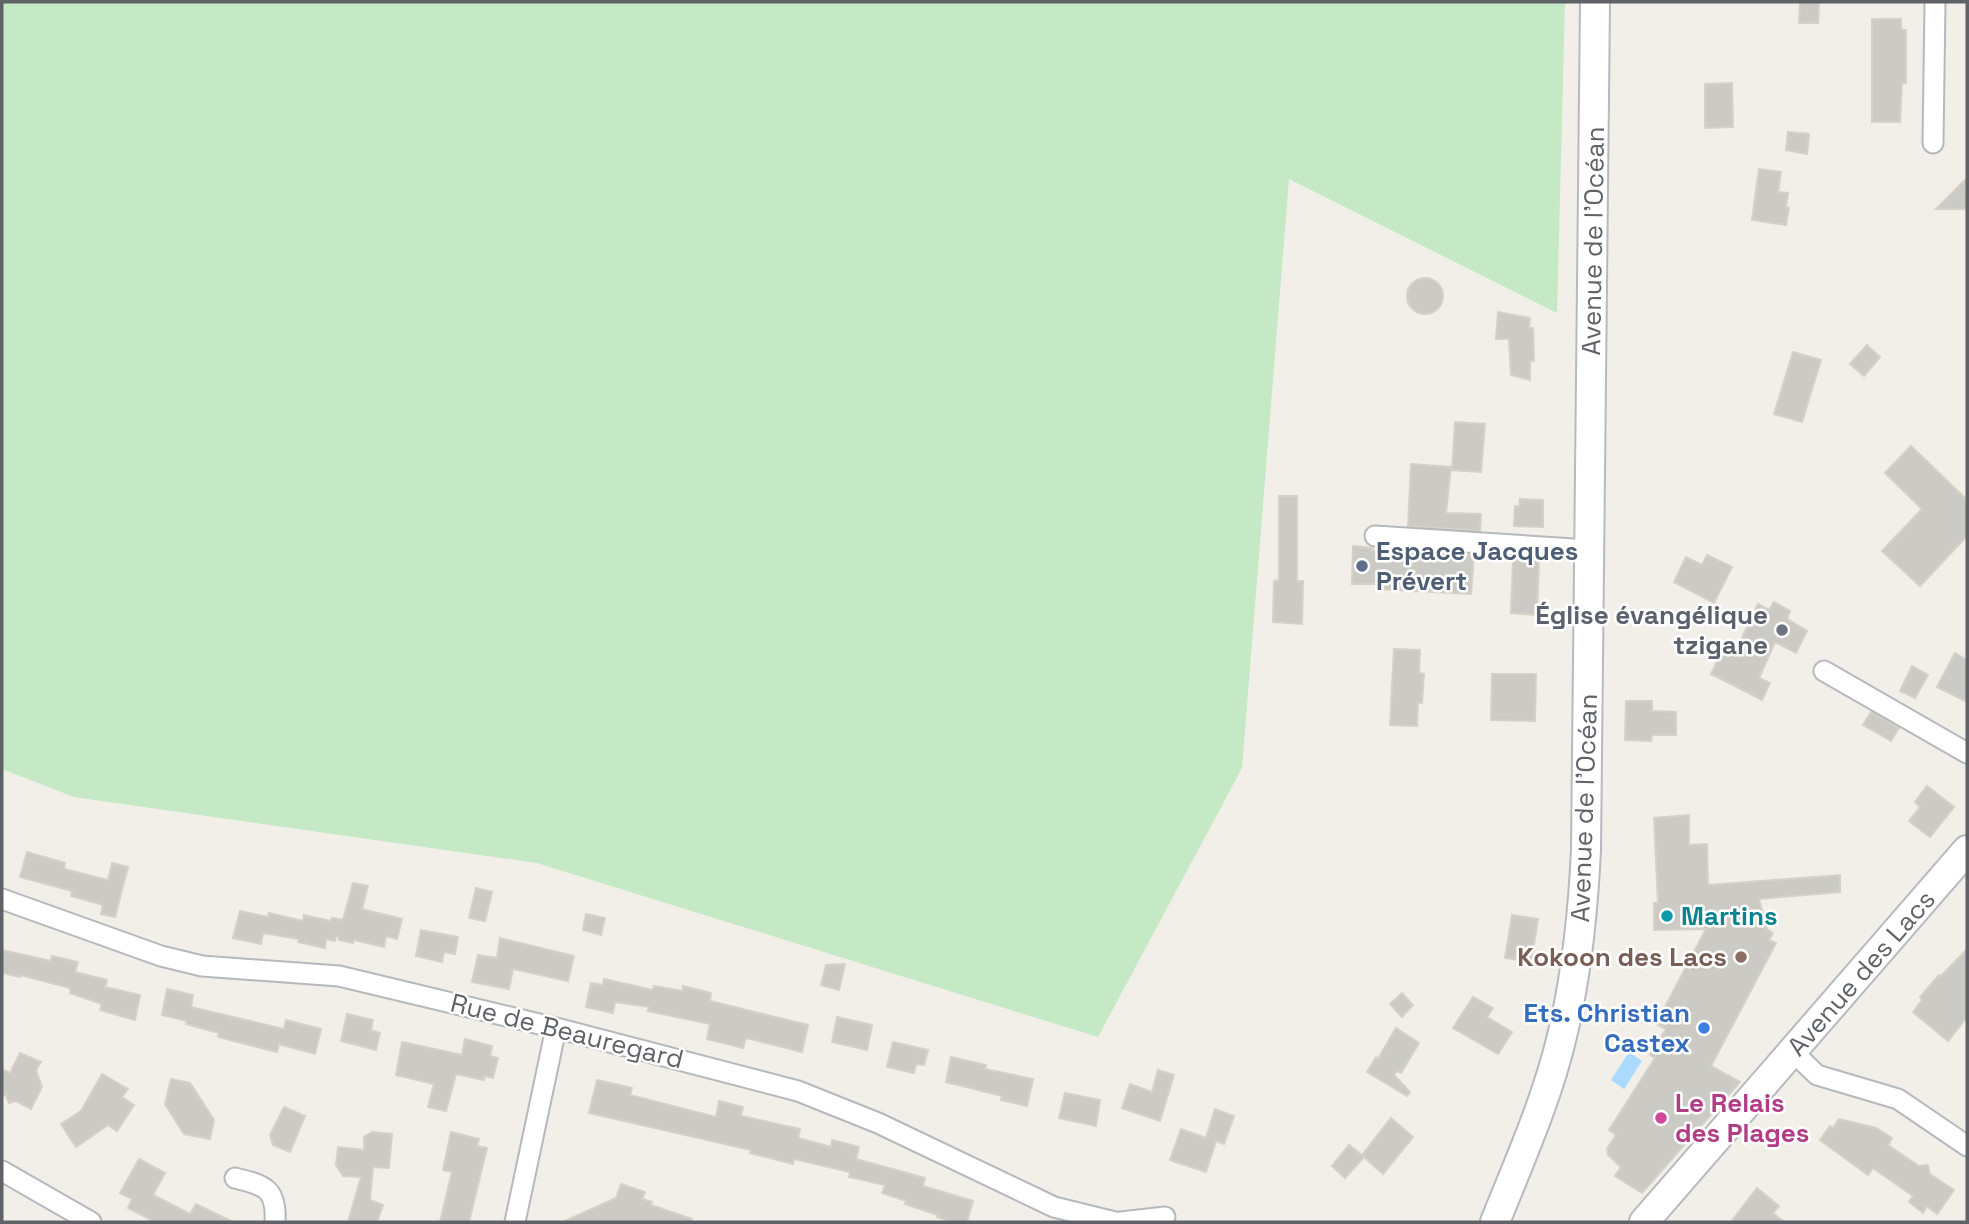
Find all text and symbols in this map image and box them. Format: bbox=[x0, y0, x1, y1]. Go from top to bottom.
street label: Avenue de l'Océan bbox=[1574, 126, 1612, 356]
place label: Espace Jacques Prévert bbox=[1376, 534, 1578, 598]
marker: Espace Jacques Prévert bbox=[1354, 558, 1370, 574]
place label: Église évangélique tzigane bbox=[1535, 598, 1768, 662]
marker: Église évangélique tzigane bbox=[1774, 622, 1790, 638]
street label: Avenue de l'Océan bbox=[1563, 693, 1605, 923]
street label: Avenue des Lacs bbox=[1780, 883, 1942, 1063]
place label: Martins bbox=[1681, 899, 1778, 933]
marker: Martins bbox=[1659, 908, 1675, 924]
place label: Kokoon des Lacs bbox=[1517, 940, 1727, 974]
marker: Kokoon des Lacs bbox=[1733, 949, 1749, 965]
street label: Rue de Beauregard bbox=[447, 986, 687, 1076]
place label: Ets. Christian Castex bbox=[1523, 996, 1690, 1060]
marker: Ets. Christian Castex bbox=[1696, 1020, 1712, 1036]
place label: Le Relais des Plages bbox=[1675, 1086, 1809, 1150]
marker: Le Relais des Plages bbox=[1653, 1110, 1669, 1126]

